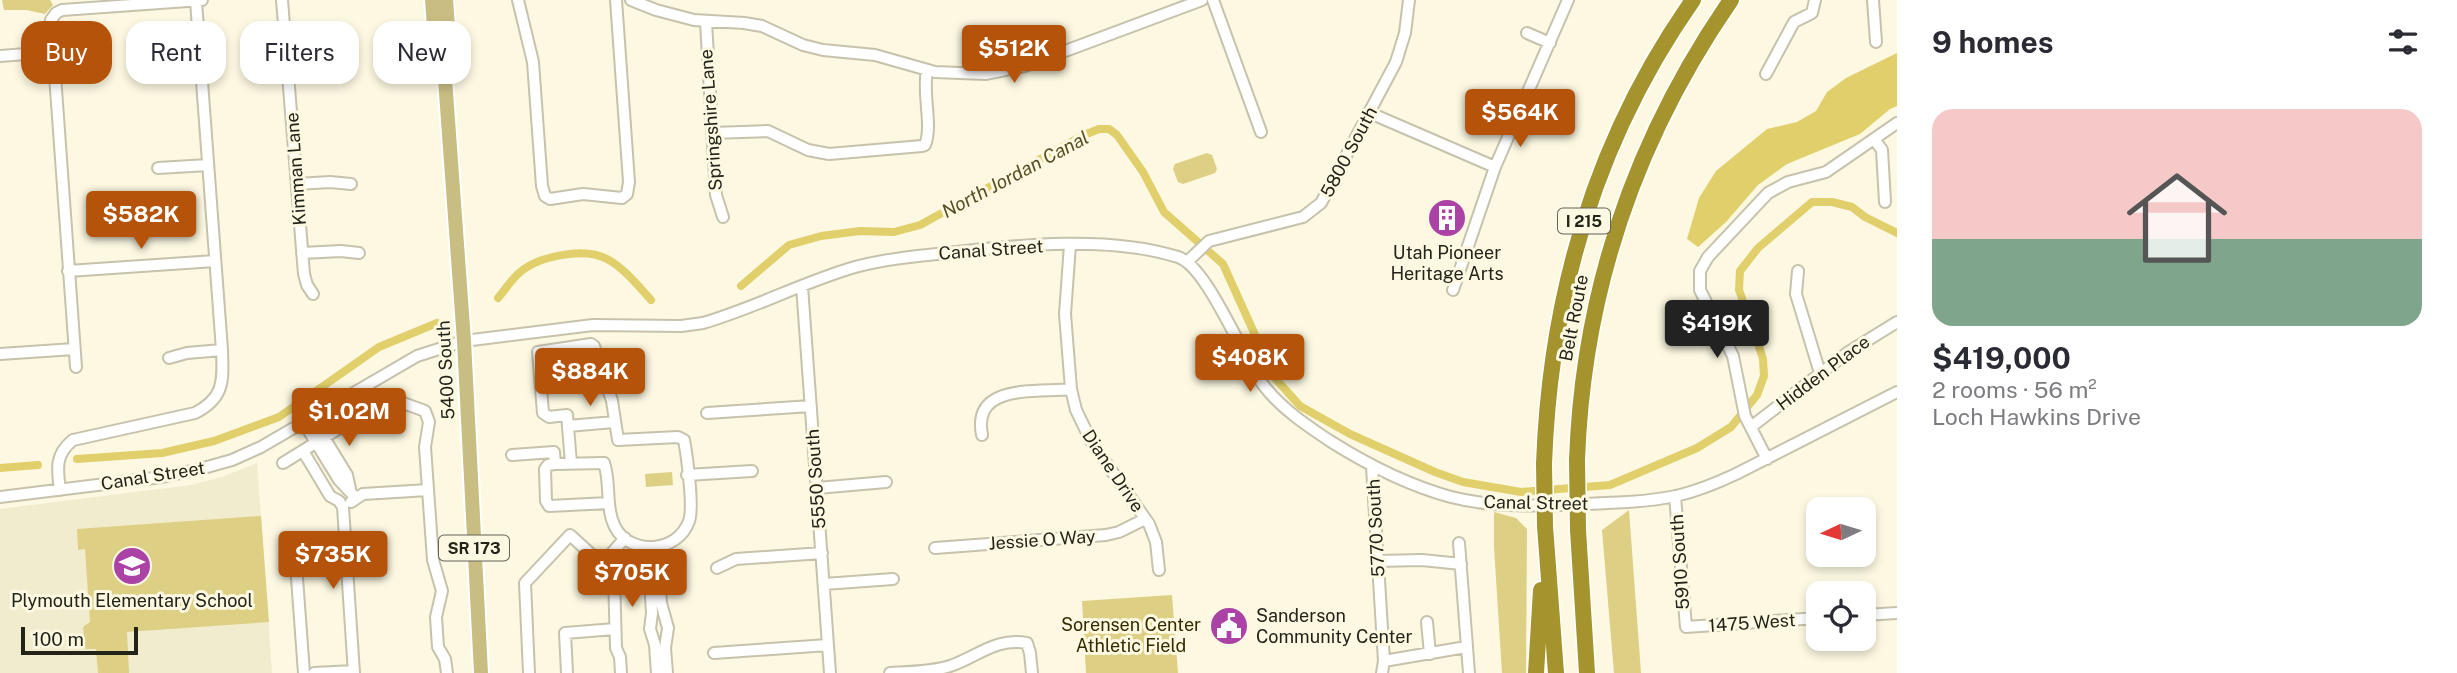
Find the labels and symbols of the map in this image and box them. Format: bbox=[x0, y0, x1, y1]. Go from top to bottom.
pin: $512K bbox=[965, 25, 1063, 85]
street label: Springshire Lane bbox=[695, 49, 726, 191]
pin: $564K bbox=[1471, 90, 1569, 149]
street label: 5800 South bbox=[1316, 103, 1381, 201]
street label: Kimman Lane bbox=[281, 112, 310, 226]
water label: North Jordan Canal bbox=[938, 126, 1092, 222]
pin: $582K bbox=[92, 191, 190, 251]
building icon: Utah Pioneer Heritage Arts bbox=[1426, 197, 1468, 239]
road number: I 215 bbox=[1558, 209, 1610, 234]
street label: Canal Street bbox=[938, 235, 1044, 264]
place label: Utah Pioneer Heritage Arts bbox=[1390, 242, 1504, 284]
street label: Belt Route bbox=[1555, 273, 1592, 363]
pin: $419K bbox=[1668, 300, 1766, 360]
street label: 5400 South bbox=[432, 320, 459, 420]
street label: Hidden Place bbox=[1772, 331, 1873, 414]
pin: $408K bbox=[1201, 334, 1299, 394]
pin: $884K bbox=[541, 348, 639, 408]
pin: $1.02M bbox=[292, 388, 406, 448]
street label: Diane Drive bbox=[1078, 426, 1149, 516]
street label: 5550 South bbox=[802, 428, 829, 530]
street label: Canal Street bbox=[99, 457, 206, 494]
street label: 5770 South bbox=[1362, 478, 1389, 578]
street label: Canal Street bbox=[1483, 491, 1589, 514]
north arrow bbox=[1806, 497, 1876, 567]
street label: 5910 South bbox=[1666, 514, 1693, 610]
street label: Jessie O Way bbox=[988, 525, 1096, 554]
pin: $735K bbox=[284, 532, 382, 591]
road number: SR 173 bbox=[439, 536, 509, 561]
school or university icon: Plymouth Elementary School bbox=[111, 545, 153, 587]
pin: $705K bbox=[583, 550, 681, 609]
place label: Plymouth Elementary School bbox=[11, 590, 253, 611]
public building icon: Sanderson Community Center bbox=[1208, 605, 1250, 647]
place label: Sanderson Community Center bbox=[1256, 605, 1413, 647]
street label: 1475 West bbox=[1708, 609, 1796, 636]
park label: Sorensen Center Athletic Field bbox=[1061, 614, 1201, 656]
scale bar bbox=[21, 624, 138, 656]

